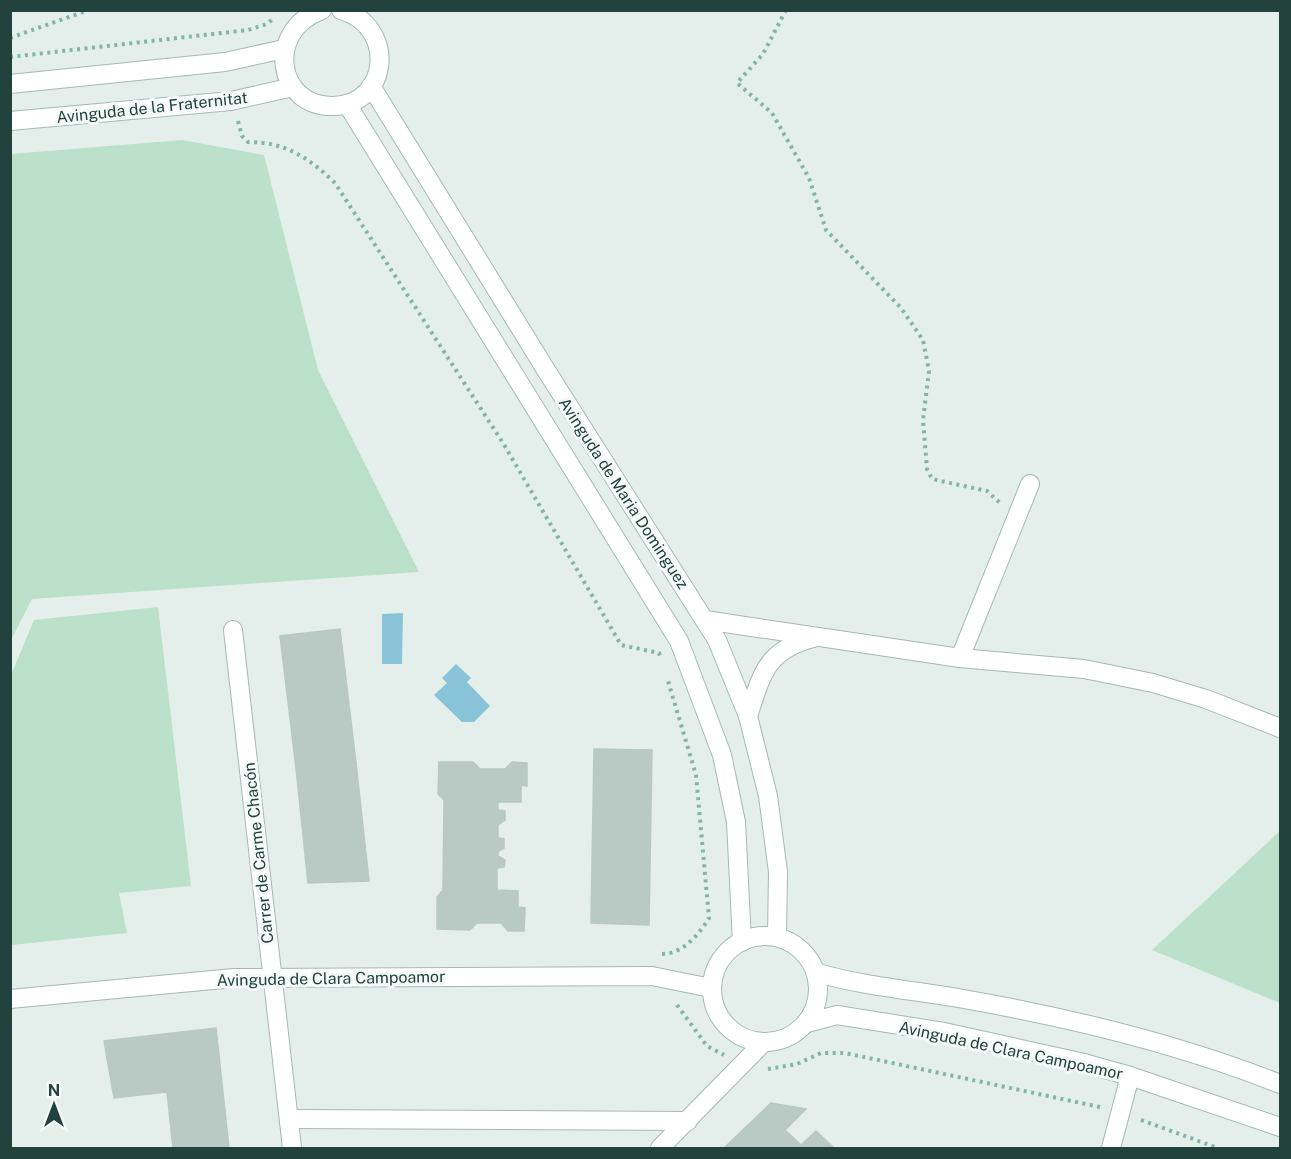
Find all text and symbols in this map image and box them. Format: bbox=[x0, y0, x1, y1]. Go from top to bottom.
street label: Avinguda de la Fraternitat bbox=[56, 88, 249, 127]
street label: Avinguda de Maria Dominguez bbox=[555, 394, 693, 593]
street label: Carrer de Carme Chacón bbox=[240, 761, 277, 945]
street label: Avinguda de Clara Campoamor bbox=[217, 967, 445, 990]
street label: Avinguda de Clara Campoamor bbox=[897, 1017, 1125, 1084]
north arrow bbox=[24, 1075, 84, 1135]
text: N bbox=[48, 1081, 60, 1100]

